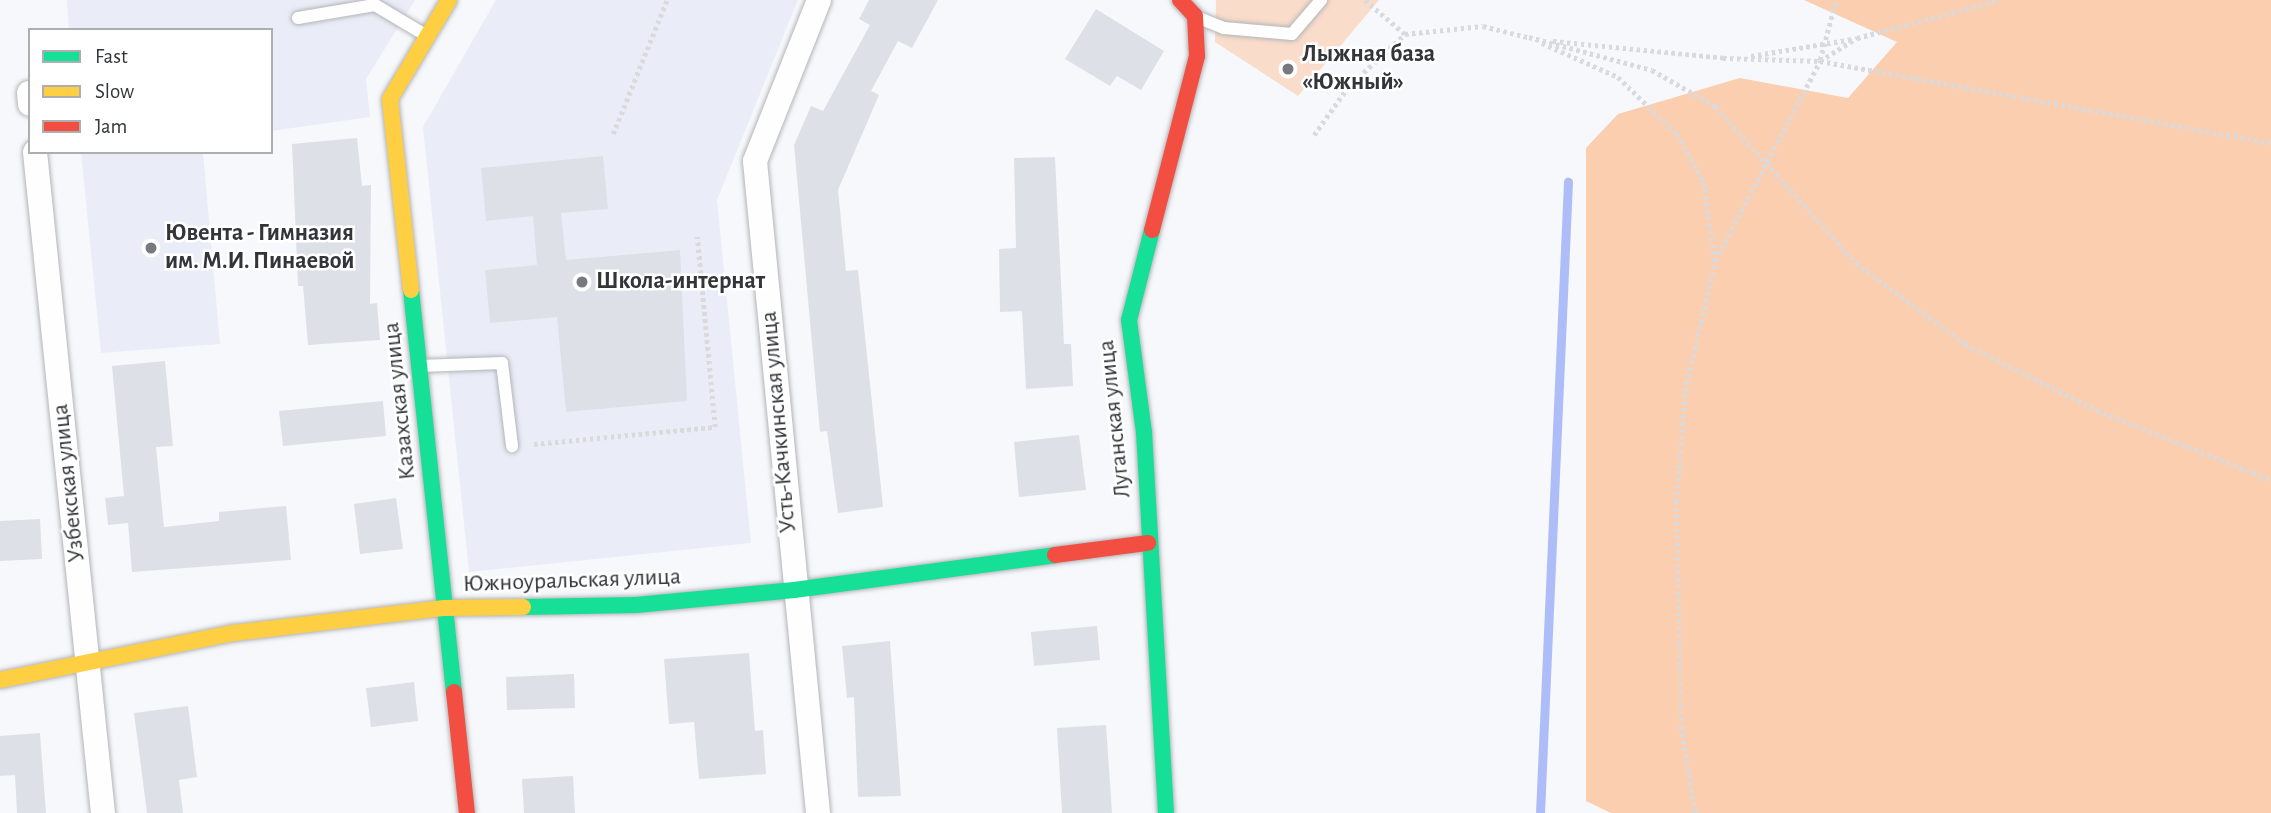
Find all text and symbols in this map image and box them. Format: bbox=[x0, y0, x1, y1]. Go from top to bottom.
legend bbox=[28, 28, 273, 154]
place label: Лыжная база «Южный» bbox=[1302, 41, 1435, 97]
text: Fast bbox=[95, 46, 128, 67]
marker: Лыжная база «Южный» bbox=[1280, 61, 1296, 77]
text: Slow bbox=[95, 81, 134, 102]
text: Jam bbox=[95, 116, 127, 137]
place label: Ювента - Гимназия им. М.И. Пинаевой bbox=[165, 220, 355, 276]
marker: Ювента - Гимназия им. М.И. Пинаевой bbox=[143, 240, 159, 256]
place label: Школа-интернат bbox=[596, 268, 765, 296]
marker: Школа-интернат bbox=[574, 274, 590, 290]
street label: Усть-Качкинская улица bbox=[755, 310, 803, 534]
street label: Казахская улица bbox=[377, 321, 423, 481]
street label: Луганская улица bbox=[1092, 339, 1138, 499]
street label: Узбекская улица bbox=[46, 402, 92, 564]
street label: Южноуральская улица bbox=[462, 563, 682, 599]

